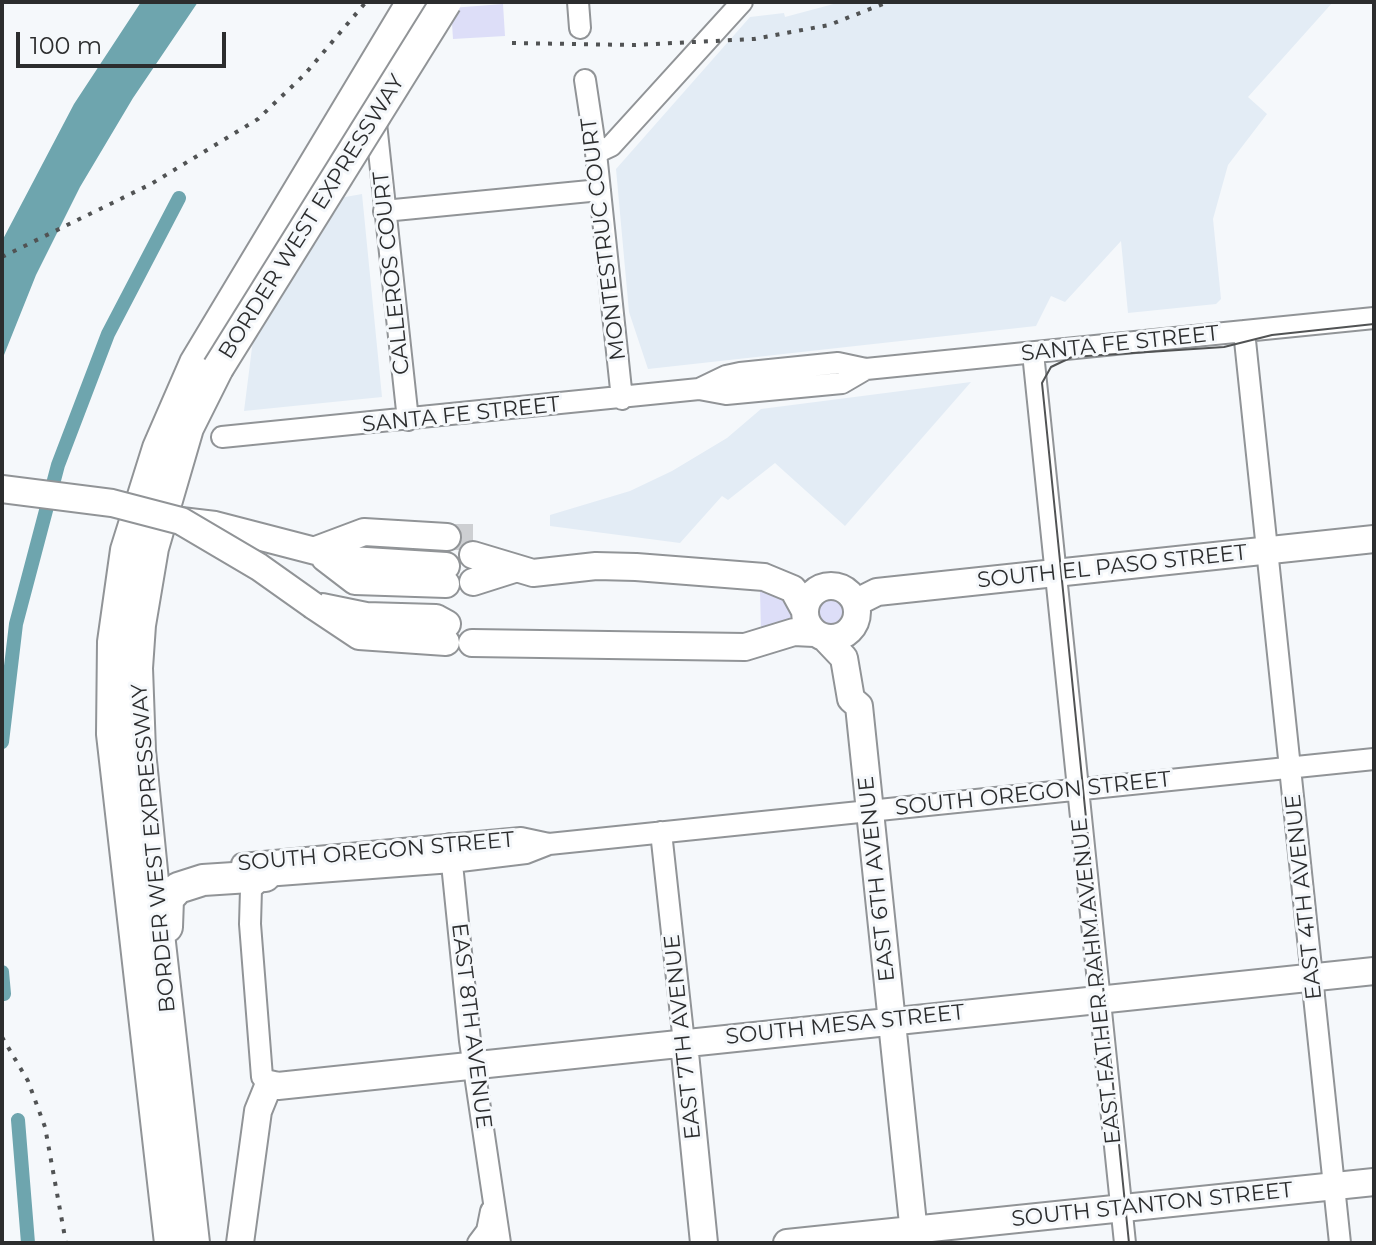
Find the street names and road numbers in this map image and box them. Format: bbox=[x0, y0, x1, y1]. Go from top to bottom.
street label: BORDER WEST EXPRESSWAY bbox=[213, 70, 411, 364]
street label: MONTESTRUC COURT bbox=[576, 116, 632, 362]
street label: CALLEROS COURT bbox=[368, 170, 416, 376]
street label: SANTA FE STREET bbox=[1020, 320, 1220, 368]
street label: SANTA FE STREET bbox=[361, 391, 561, 439]
street label: SOUTH EL PASO STREET bbox=[976, 540, 1248, 594]
street label: BORDER WEST EXPRESSWAY bbox=[126, 682, 182, 1014]
street label: SOUTH OREGON STREET bbox=[894, 766, 1172, 822]
street label: EAST 6TH AVENUE bbox=[853, 775, 901, 983]
street label: EAST 4TH AVENUE bbox=[1280, 793, 1328, 1001]
street label: EAST FATHER RAHM AVENUE bbox=[1067, 816, 1127, 1146]
street label: SOUTH OREGON STREET bbox=[237, 827, 515, 877]
street label: EAST 8TH AVENUE bbox=[445, 922, 497, 1130]
street label: EAST 7TH AVENUE bbox=[659, 933, 707, 1141]
street label: SOUTH MESA STREET bbox=[724, 999, 966, 1051]
street label: SOUTH STANTON STREET bbox=[1010, 1177, 1294, 1233]

